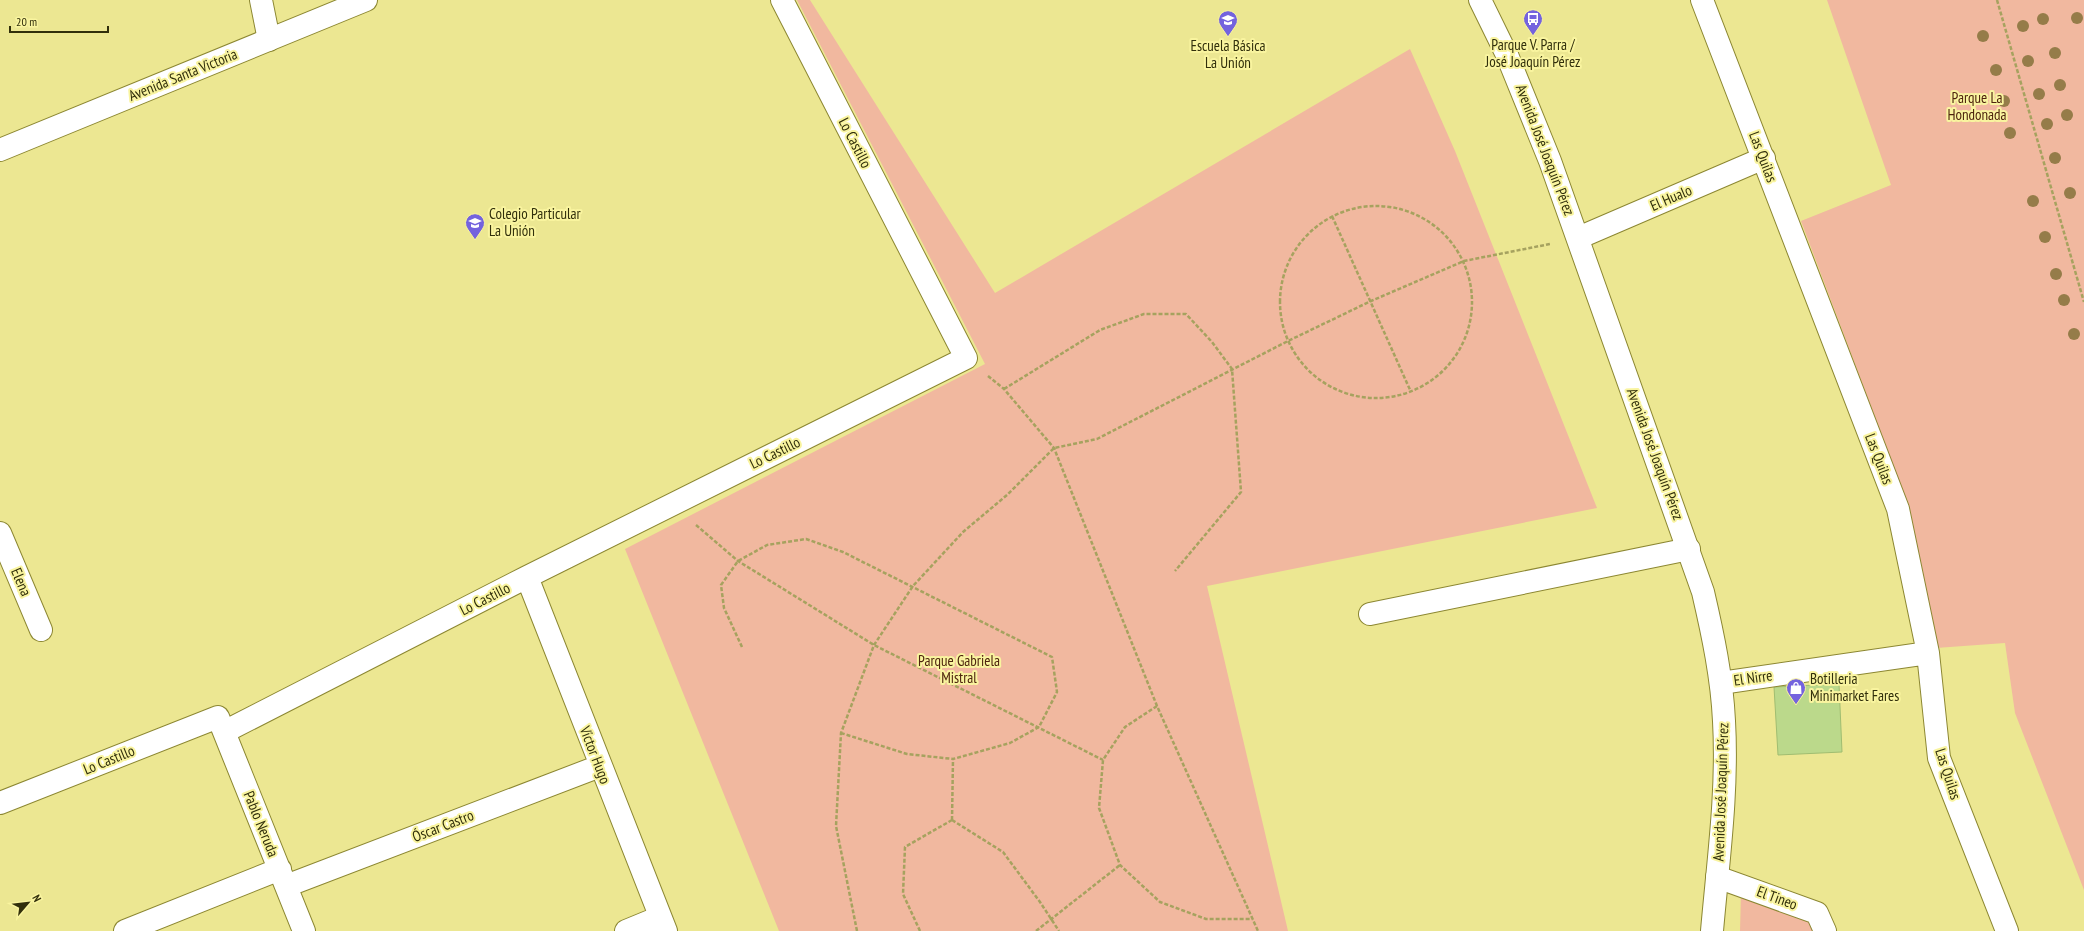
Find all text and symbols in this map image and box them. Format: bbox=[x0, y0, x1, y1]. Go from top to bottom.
scale bar bbox=[10, 8, 108, 34]
bus stop icon: Parque V. Parra / José Joaquín Pérez bbox=[1522, 8, 1544, 36]
school or university icon: Escuela Básica La Unión bbox=[1217, 9, 1239, 37]
text: 20 m bbox=[16, 14, 37, 29]
place label: Parque V. Parra / José Joaquín Pérez bbox=[1485, 35, 1580, 71]
place label: Escuela Básica La Unión bbox=[1191, 36, 1265, 72]
street label: Avenida Santa Victoria bbox=[126, 44, 240, 105]
street label: Avenida José Joaquín Pérez bbox=[1512, 82, 1579, 218]
park label: Parque La Hondonada bbox=[1947, 88, 2007, 124]
street label: Lo Castillo bbox=[835, 114, 876, 171]
street label: Las Quilas bbox=[1745, 129, 1782, 185]
street label: El Hualo bbox=[1647, 180, 1695, 215]
place label: Colegio Particular La Unión bbox=[489, 204, 581, 240]
school or university icon: Colegio Particular La Unión bbox=[464, 212, 486, 240]
street label: Avenida José Joaquín Pérez bbox=[1623, 385, 1688, 522]
street label: Las Quilas bbox=[1861, 431, 1898, 487]
street label: Lo Castillo bbox=[746, 432, 803, 473]
street label: Elena bbox=[7, 565, 36, 599]
street label: Lo Castillo bbox=[456, 578, 513, 619]
park label: Parque Gabriela Mistral bbox=[918, 651, 1000, 687]
street label: El Nirre bbox=[1732, 665, 1773, 690]
place label: Botilleria Minimarket Fares bbox=[1810, 669, 1899, 705]
shop icon: Botilleria Minimarket Fares bbox=[1785, 677, 1807, 705]
street label: Víctor Hugo bbox=[575, 722, 615, 786]
street label: Avenida José Joaquín Pérez bbox=[1709, 722, 1732, 862]
street label: Lo Castillo bbox=[80, 741, 137, 778]
street label: Las Quilas bbox=[1931, 746, 1966, 802]
street label: Pablo Neruda bbox=[240, 788, 283, 860]
street label: Óscar Castro bbox=[409, 805, 476, 846]
street label: El Tineo bbox=[1754, 881, 1800, 914]
north arrow bbox=[8, 883, 48, 923]
text: N bbox=[29, 892, 44, 904]

